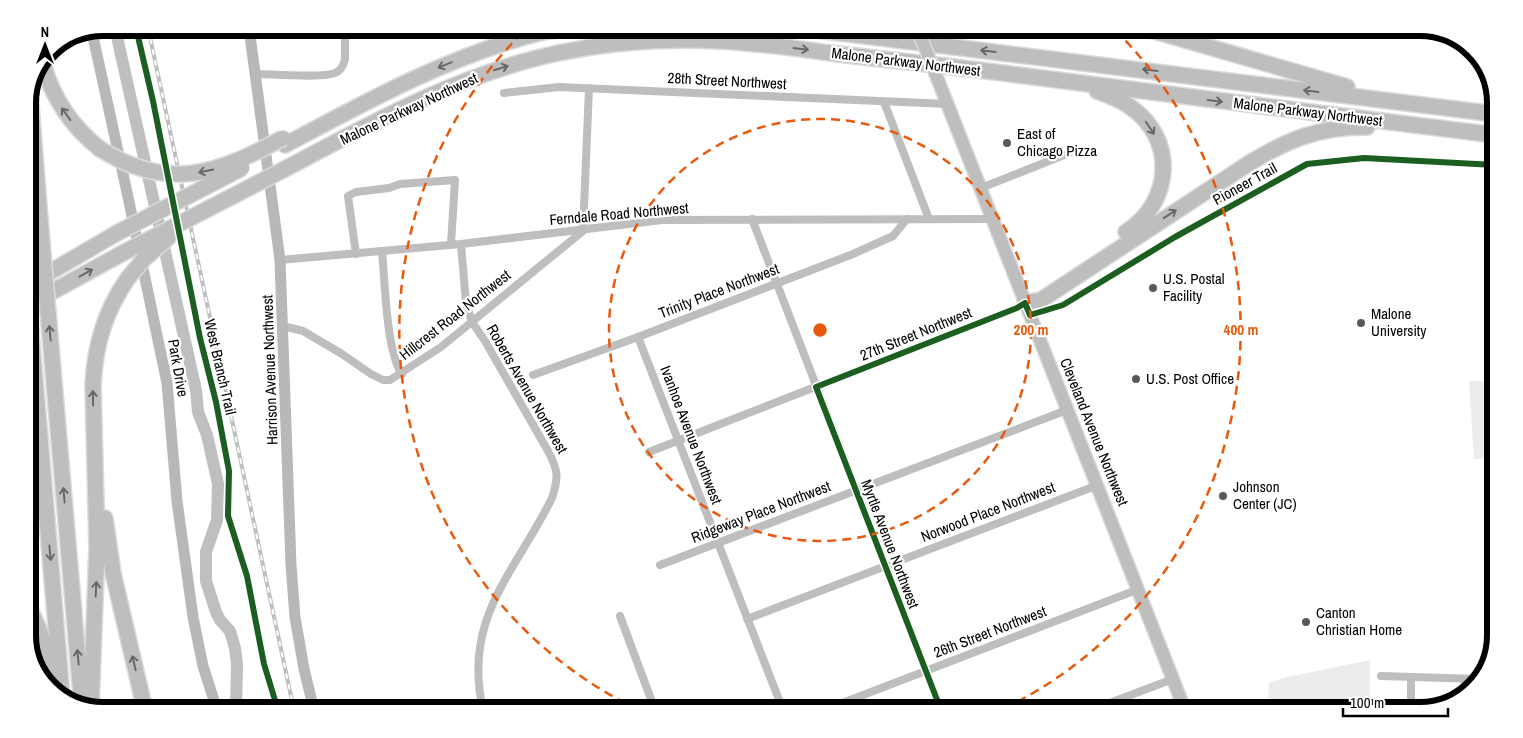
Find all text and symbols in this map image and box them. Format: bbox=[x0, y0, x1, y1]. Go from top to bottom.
north arrow bbox=[20, 20, 70, 70]
text: N bbox=[41, 23, 49, 41]
street label: Malone Parkway Northwest bbox=[830, 42, 982, 81]
one-way arrow bbox=[792, 44, 808, 54]
one-way arrow bbox=[981, 46, 997, 56]
one-way arrow bbox=[438, 61, 453, 70]
one-way arrow bbox=[493, 63, 509, 72]
one-way arrow bbox=[1142, 65, 1158, 75]
street label: Malone Parkway Northwest bbox=[337, 67, 482, 150]
street label: 28th Street Northwest bbox=[667, 67, 788, 94]
one-way arrow bbox=[1303, 86, 1319, 96]
street label: Malone Parkway Northwest bbox=[1232, 92, 1384, 131]
one-way arrow bbox=[1207, 96, 1223, 106]
one-way arrow bbox=[61, 107, 71, 121]
one-way arrow bbox=[1145, 120, 1155, 134]
place label: East of Chicago Pizza bbox=[1017, 123, 1097, 161]
marker: East of Chicago Pizza bbox=[1001, 137, 1013, 149]
street label: Pioneer Trail bbox=[1209, 157, 1281, 210]
one-way arrow bbox=[198, 167, 214, 176]
street label: Ferndale Road Northwest bbox=[549, 197, 690, 230]
one-way arrow bbox=[1163, 209, 1177, 219]
street label: Trinity Place Northwest bbox=[656, 258, 783, 323]
street label: Hillcrest Road Northwest bbox=[395, 264, 515, 365]
one-way arrow bbox=[78, 268, 93, 278]
place label: U.S. Postal Facility bbox=[1163, 268, 1225, 306]
marker: U.S. Postal Facility bbox=[1147, 282, 1159, 294]
street label: Harrison Avenue Northwest bbox=[256, 294, 283, 445]
street label: 27th Street Northwest bbox=[857, 301, 975, 366]
place label: Malone University bbox=[1371, 303, 1427, 341]
street label: West Branch Trail bbox=[199, 317, 242, 417]
marker: Malone University bbox=[1355, 317, 1367, 329]
text: 200 m bbox=[1014, 319, 1048, 340]
text: 400 m bbox=[1224, 319, 1258, 340]
street label: Roberts Avenue Northwest bbox=[482, 320, 573, 458]
centre of rings bbox=[811, 321, 829, 339]
one-way arrow bbox=[45, 326, 55, 342]
street label: Park Drive bbox=[163, 337, 194, 398]
street label: Cleveland Avenue Northwest bbox=[1055, 355, 1134, 509]
street label: Ivanhoe Avenue Northwest bbox=[655, 363, 728, 508]
place label: U.S. Post Office bbox=[1146, 368, 1234, 389]
marker: U.S. Post Office bbox=[1130, 373, 1142, 385]
one-way arrow bbox=[88, 390, 98, 406]
street label: Ridgeway Place Northwest bbox=[688, 475, 834, 548]
street label: Myrtle Avenue Northwest bbox=[856, 476, 925, 612]
street label: Norwood Place Northwest bbox=[918, 476, 1058, 547]
place label: Johnson Center (JC) bbox=[1233, 476, 1297, 514]
one-way arrow bbox=[59, 487, 69, 503]
marker: Johnson Center (JC) bbox=[1217, 490, 1229, 502]
one-way arrow bbox=[45, 544, 54, 560]
one-way arrow bbox=[91, 581, 100, 597]
street label: 26th Street Northwest bbox=[931, 600, 1050, 663]
place label: Canton Christian Home bbox=[1316, 602, 1402, 640]
marker: Canton Christian Home bbox=[1300, 616, 1312, 628]
one-way arrow bbox=[73, 649, 82, 665]
one-way arrow bbox=[129, 655, 139, 671]
scale bar bbox=[1343, 686, 1448, 718]
text: 100 m bbox=[1350, 692, 1384, 713]

